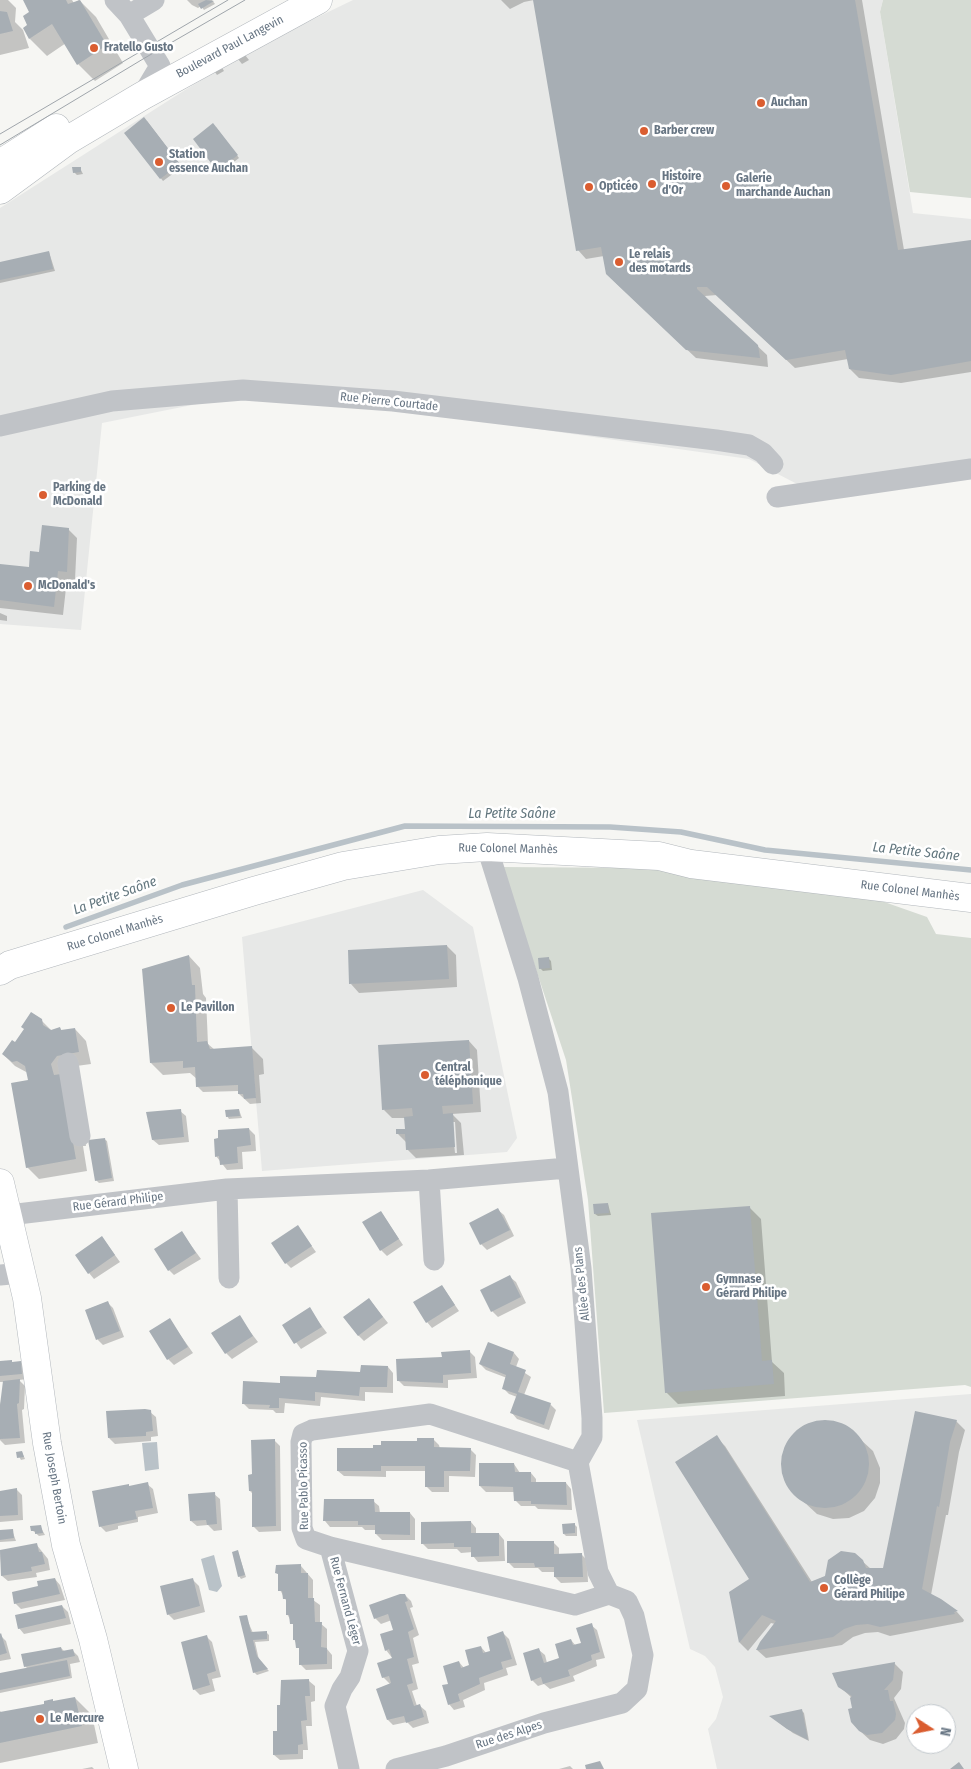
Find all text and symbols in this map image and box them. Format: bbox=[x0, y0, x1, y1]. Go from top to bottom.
street label: Boulevard Paul Langevin bbox=[174, 13, 286, 81]
place label: Fratello Gusto bbox=[104, 41, 173, 55]
marker: Fratello Gusto bbox=[88, 42, 100, 54]
place label: Auchan bbox=[771, 96, 808, 110]
marker: Auchan bbox=[755, 97, 767, 109]
place label: Barber crew bbox=[654, 124, 714, 138]
marker: Barber crew bbox=[638, 125, 650, 137]
place label: Station essence Auchan bbox=[169, 148, 248, 176]
marker: Station essence Auchan bbox=[153, 156, 165, 168]
place label: Histoire d'Or bbox=[662, 170, 701, 198]
place label: Galerie marchande Auchan bbox=[736, 172, 831, 200]
marker: Histoire d'Or bbox=[646, 178, 658, 190]
place label: Opticéo bbox=[599, 180, 638, 194]
marker: Galerie marchande Auchan bbox=[720, 180, 732, 192]
marker: Opticéo bbox=[583, 181, 595, 193]
place label: Le relais des motards bbox=[629, 248, 691, 276]
marker: Le relais des motards bbox=[613, 256, 625, 268]
street label: Rue Pierre Courtade bbox=[339, 390, 439, 414]
place label: Parking de McDonald bbox=[53, 481, 106, 509]
marker: Parking de McDonald bbox=[37, 489, 49, 501]
place label: McDonald's bbox=[38, 579, 95, 593]
marker: McDonald's bbox=[22, 580, 34, 592]
water label: La Petite Saône bbox=[468, 806, 556, 822]
water label: La Petite Saône bbox=[872, 839, 960, 865]
street label: Rue Colonel Manhès bbox=[458, 841, 558, 857]
water label: La Petite Saône bbox=[71, 873, 159, 919]
street label: Rue Colonel Manhès bbox=[860, 878, 960, 904]
street label: Rue Colonel Manhès bbox=[65, 912, 165, 954]
place label: Le Pavillon bbox=[181, 1001, 235, 1015]
marker: Le Pavillon bbox=[165, 1002, 177, 1014]
place label: Central téléphonique bbox=[435, 1061, 502, 1089]
marker: Central téléphonique bbox=[419, 1069, 431, 1081]
street label: Rue Gérard Philipe bbox=[72, 1189, 164, 1215]
street label: Allée des Plans bbox=[571, 1246, 593, 1322]
place label: Gymnase Gérard Philipe bbox=[716, 1273, 787, 1301]
marker: Gymnase Gérard Philipe bbox=[700, 1281, 712, 1293]
street label: Rue Joseph Bertoin bbox=[39, 1431, 69, 1525]
street label: Rue Pablo Picasso bbox=[296, 1442, 312, 1530]
street label: Rue Fernand Léger bbox=[326, 1555, 364, 1647]
place label: Collège Gérard Philipe bbox=[834, 1574, 905, 1602]
marker: Collège Gérard Philipe bbox=[818, 1582, 830, 1594]
north arrow bbox=[906, 1704, 956, 1754]
place label: Le Mercure bbox=[50, 1712, 104, 1726]
marker: Le Mercure bbox=[34, 1713, 46, 1725]
street label: Rue des Alpes bbox=[474, 1718, 544, 1752]
text: N bbox=[936, 1726, 954, 1737]

